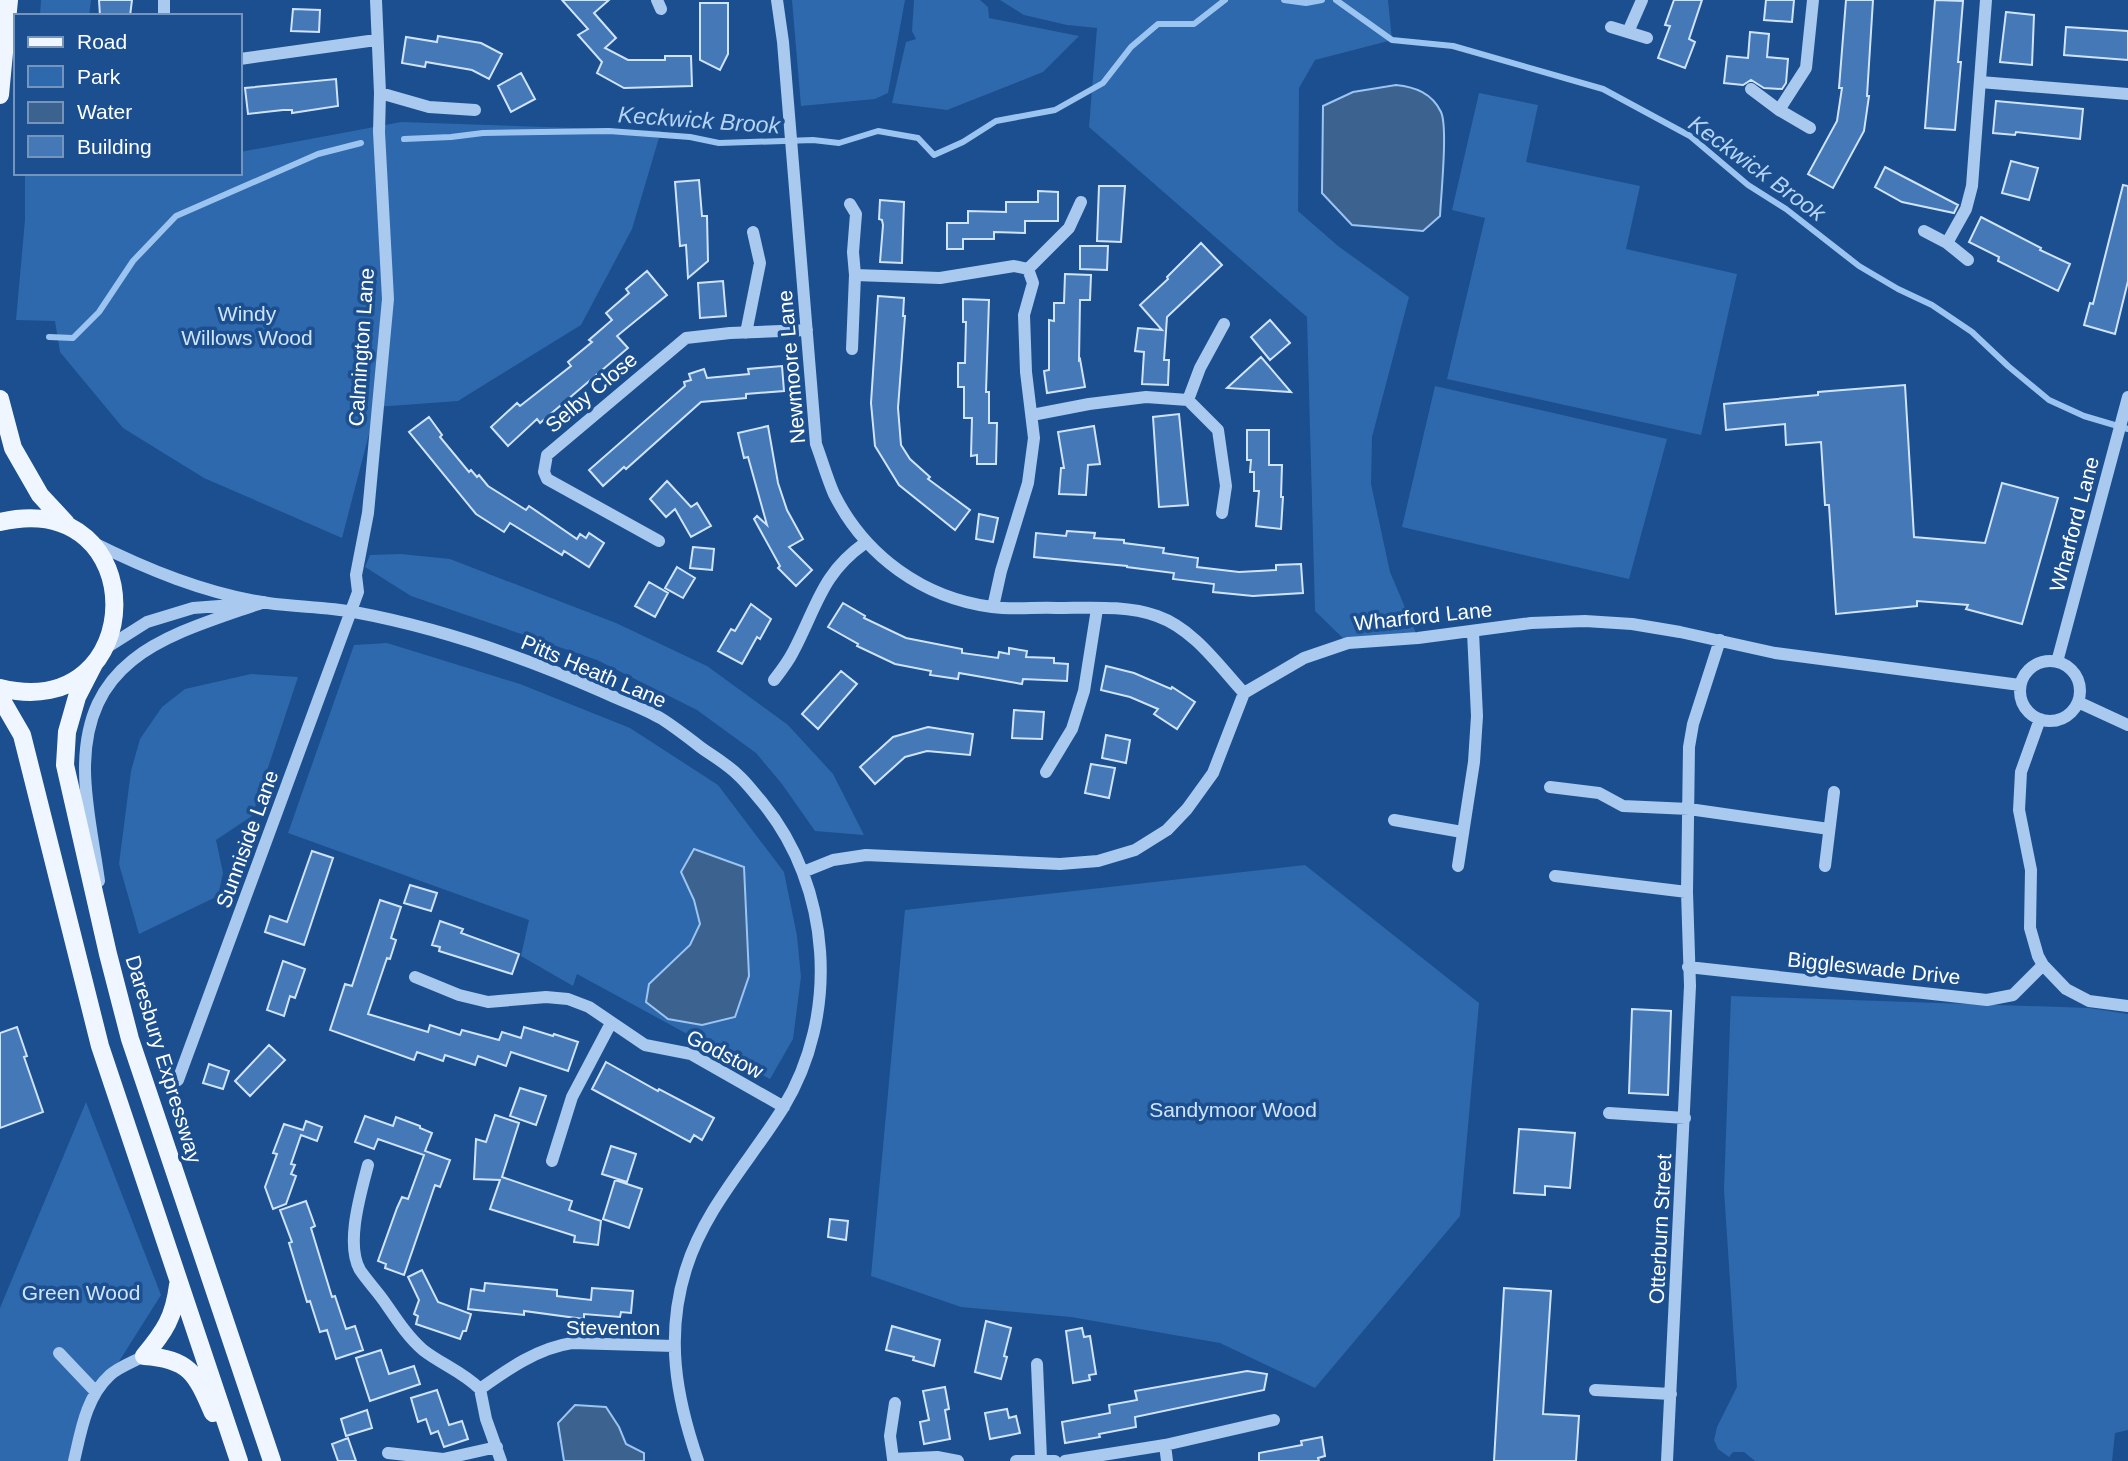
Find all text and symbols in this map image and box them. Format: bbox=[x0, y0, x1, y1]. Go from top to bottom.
legend bbox=[14, 14, 242, 175]
text: Road bbox=[77, 30, 127, 53]
text: Park bbox=[77, 65, 121, 88]
text: Water bbox=[77, 100, 132, 123]
water label: Keckwick Brook bbox=[617, 101, 782, 139]
water label: Keckwick Brook bbox=[1684, 110, 1832, 227]
text: Building bbox=[77, 135, 152, 158]
street label: Calmington Lane bbox=[344, 267, 378, 427]
street label: Newmoore Lane bbox=[773, 289, 809, 445]
park label: Windy Willows Wood bbox=[181, 302, 313, 349]
street label: Selby Close bbox=[541, 347, 641, 437]
street label: Wharford Lane bbox=[2045, 454, 2103, 594]
street label: Wharford Lane bbox=[1353, 597, 1493, 635]
street label: Pitts Heath Lane bbox=[518, 630, 670, 712]
street label: Sunniside Lane bbox=[211, 767, 283, 911]
street label: Biggleswade Drive bbox=[1786, 947, 1962, 989]
street label: Daresbury Expressway bbox=[121, 952, 207, 1166]
street label: Godstow bbox=[683, 1025, 768, 1083]
park label: Sandymoor Wood bbox=[1149, 1098, 1317, 1121]
street label: Otterburn Street bbox=[1645, 1153, 1675, 1305]
park label: Green Wood bbox=[22, 1281, 140, 1304]
street label: Steventon bbox=[566, 1316, 660, 1339]

